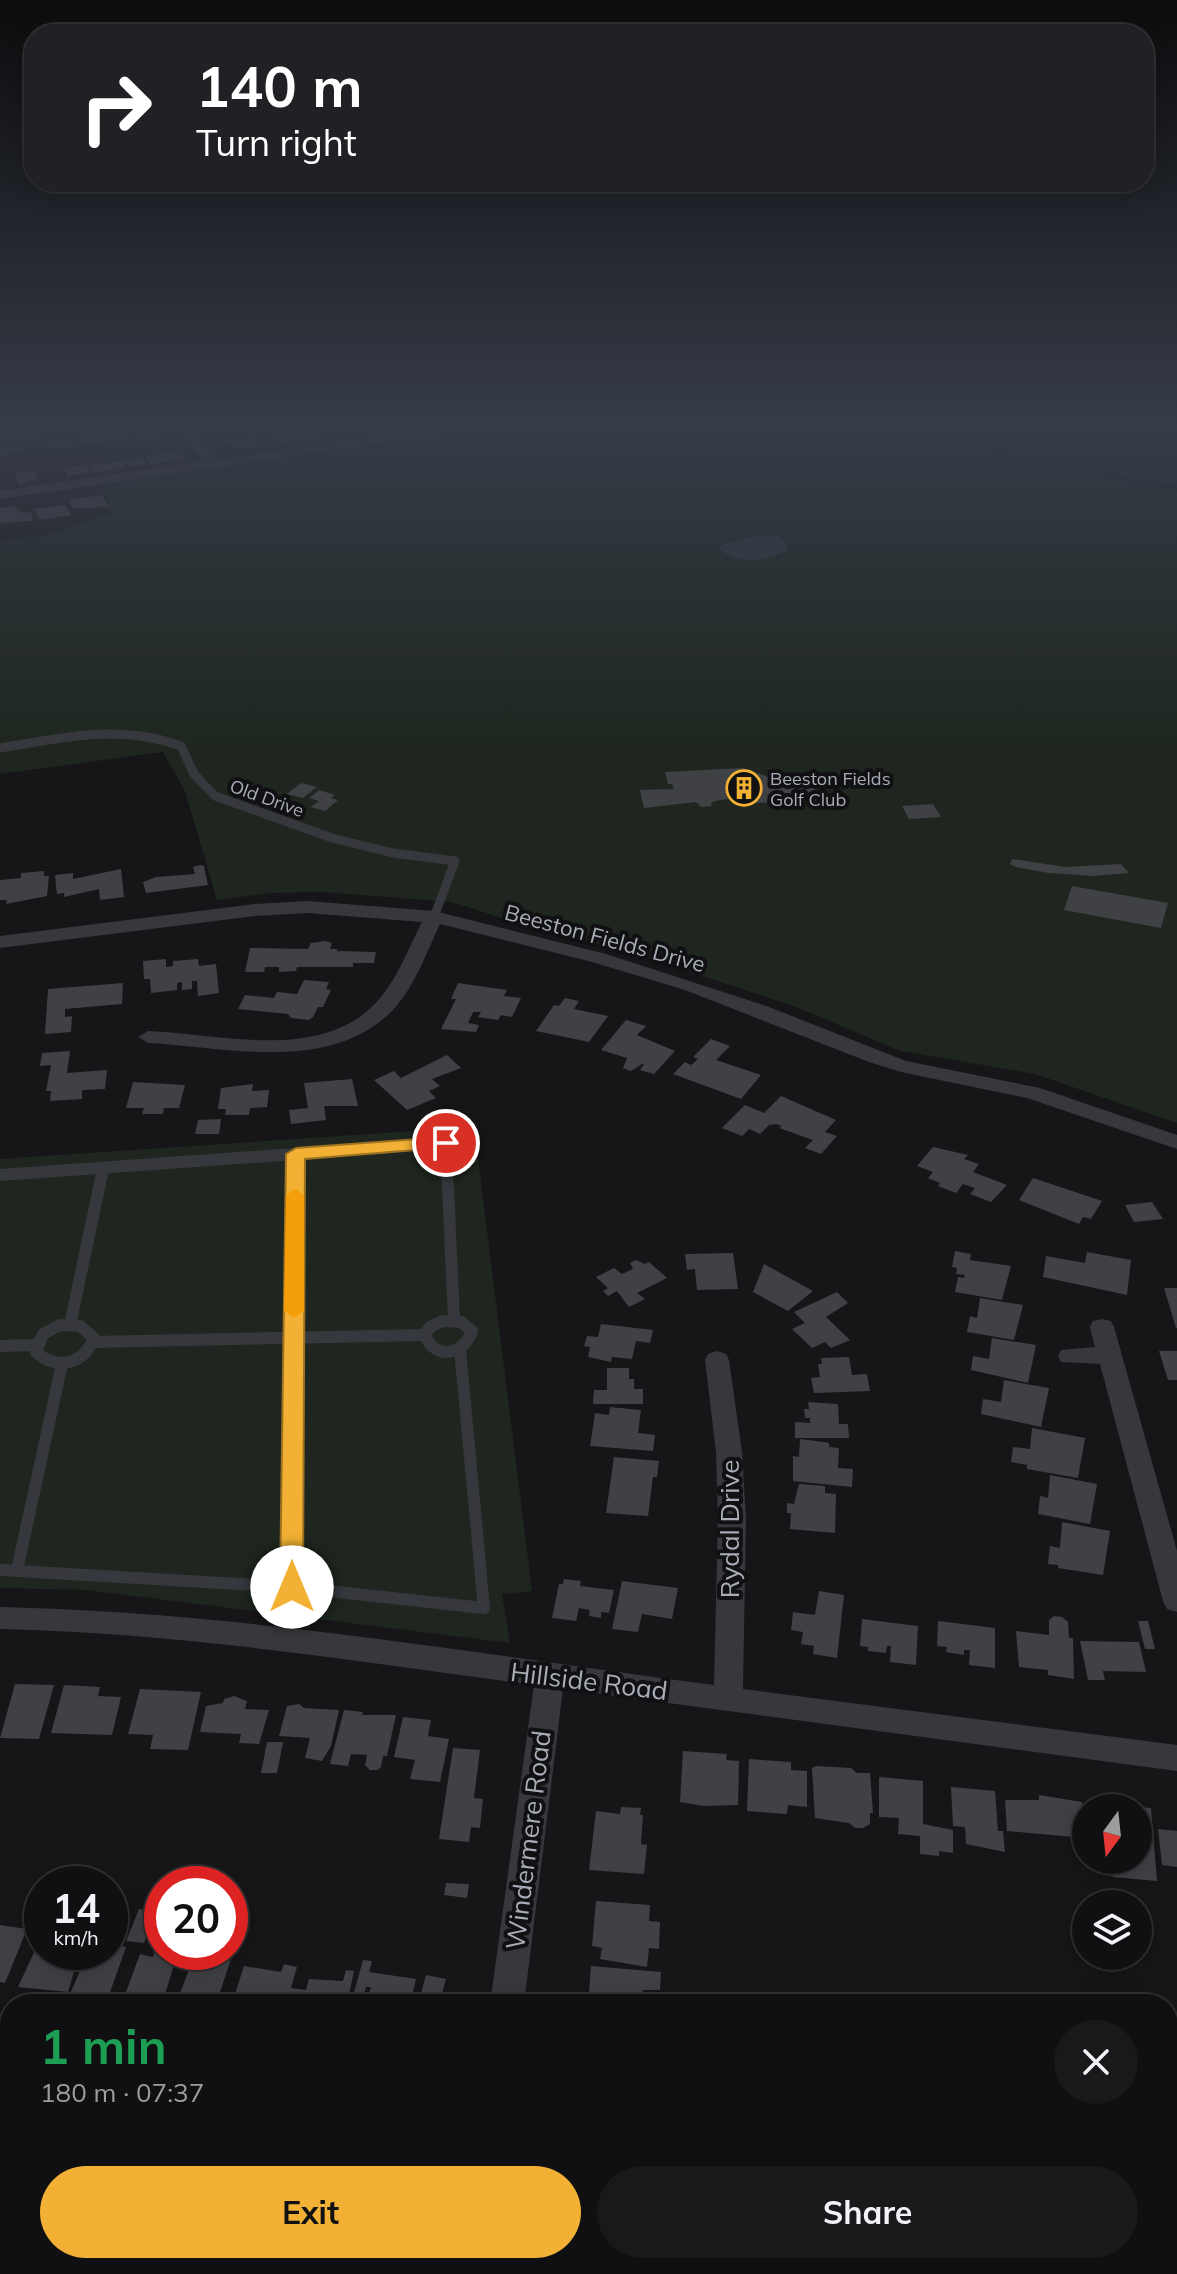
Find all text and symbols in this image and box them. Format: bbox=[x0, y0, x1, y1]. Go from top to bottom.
text: 140 m bbox=[196, 51, 363, 121]
icon: right bbox=[64, 56, 168, 160]
text: Turn right bbox=[196, 120, 357, 165]
place label: Beeston Fields Golf Club bbox=[770, 767, 891, 811]
building icon: Beeston Fields Golf Club bbox=[725, 769, 763, 807]
street label: Old Drive bbox=[227, 774, 307, 822]
street label: Beeston Fields Drive bbox=[502, 898, 708, 978]
pin bbox=[412, 1109, 480, 1177]
icon: arrive bbox=[424, 1121, 468, 1165]
street label: Rydal Drive bbox=[713, 1460, 746, 1598]
position arrow bbox=[250, 1545, 334, 1629]
street label: Hillside Road bbox=[509, 1655, 669, 1707]
street label: Windermere Road bbox=[498, 1729, 558, 1951]
north arrow bbox=[1072, 1794, 1152, 1874]
map controls bbox=[1072, 1794, 1152, 1970]
speed limit sign: 20 bbox=[144, 1866, 248, 1970]
text: 14 bbox=[52, 1883, 100, 1933]
button: layers bbox=[1072, 1890, 1152, 1970]
text: km/h bbox=[53, 1925, 99, 1950]
text: 1 min bbox=[40, 2016, 167, 2076]
button: close bbox=[1054, 2020, 1138, 2104]
text: 180 m · 07:37 bbox=[40, 2076, 204, 2109]
button: Exit bbox=[40, 2166, 581, 2258]
button: Share bbox=[597, 2166, 1138, 2258]

